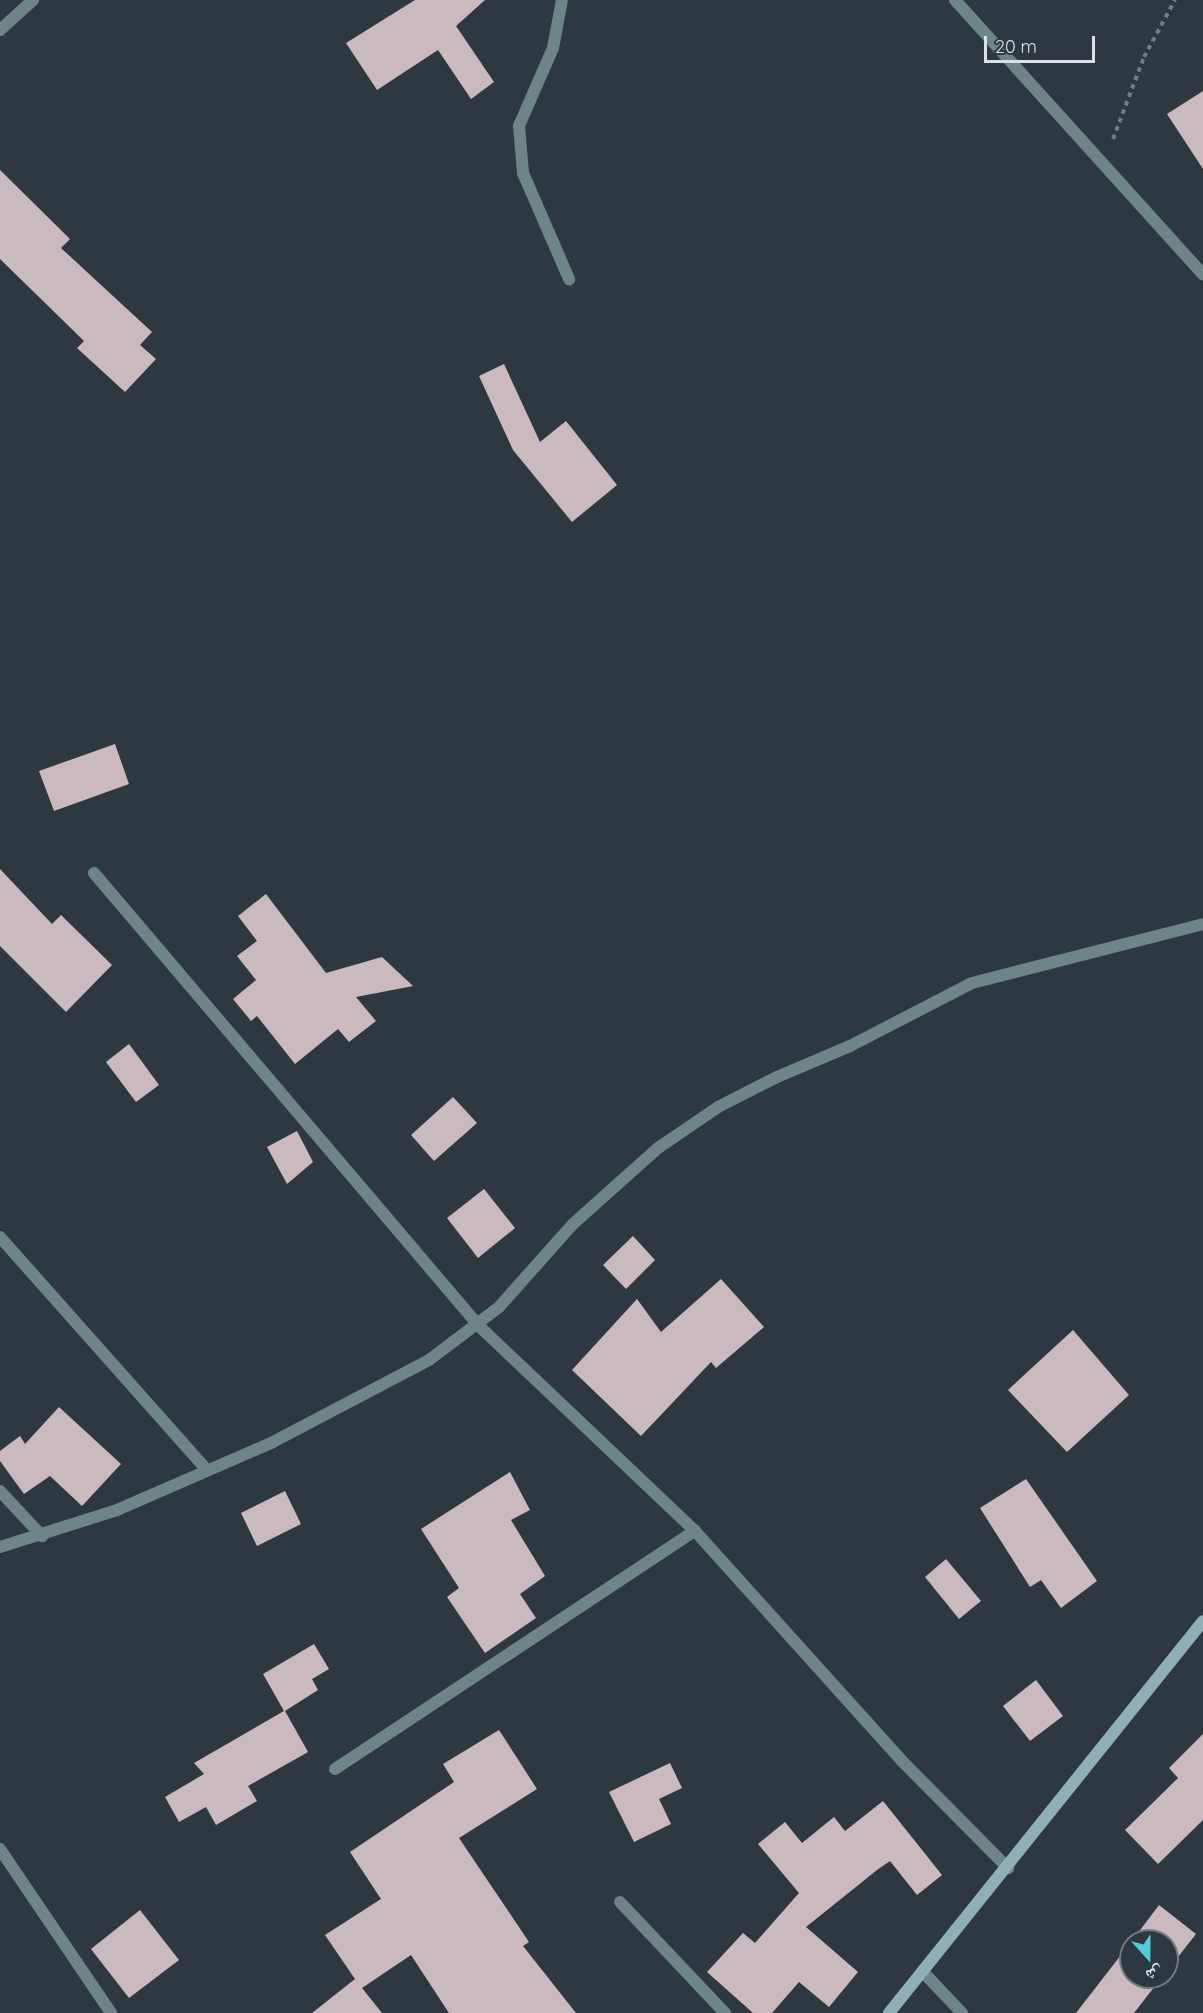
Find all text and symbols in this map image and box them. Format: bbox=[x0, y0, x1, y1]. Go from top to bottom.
scale bar bbox=[987, 24, 1098, 62]
text: 20 m bbox=[995, 35, 1037, 58]
north arrow bbox=[1119, 1929, 1179, 1989]
text: ش bbox=[1143, 1962, 1166, 1986]

